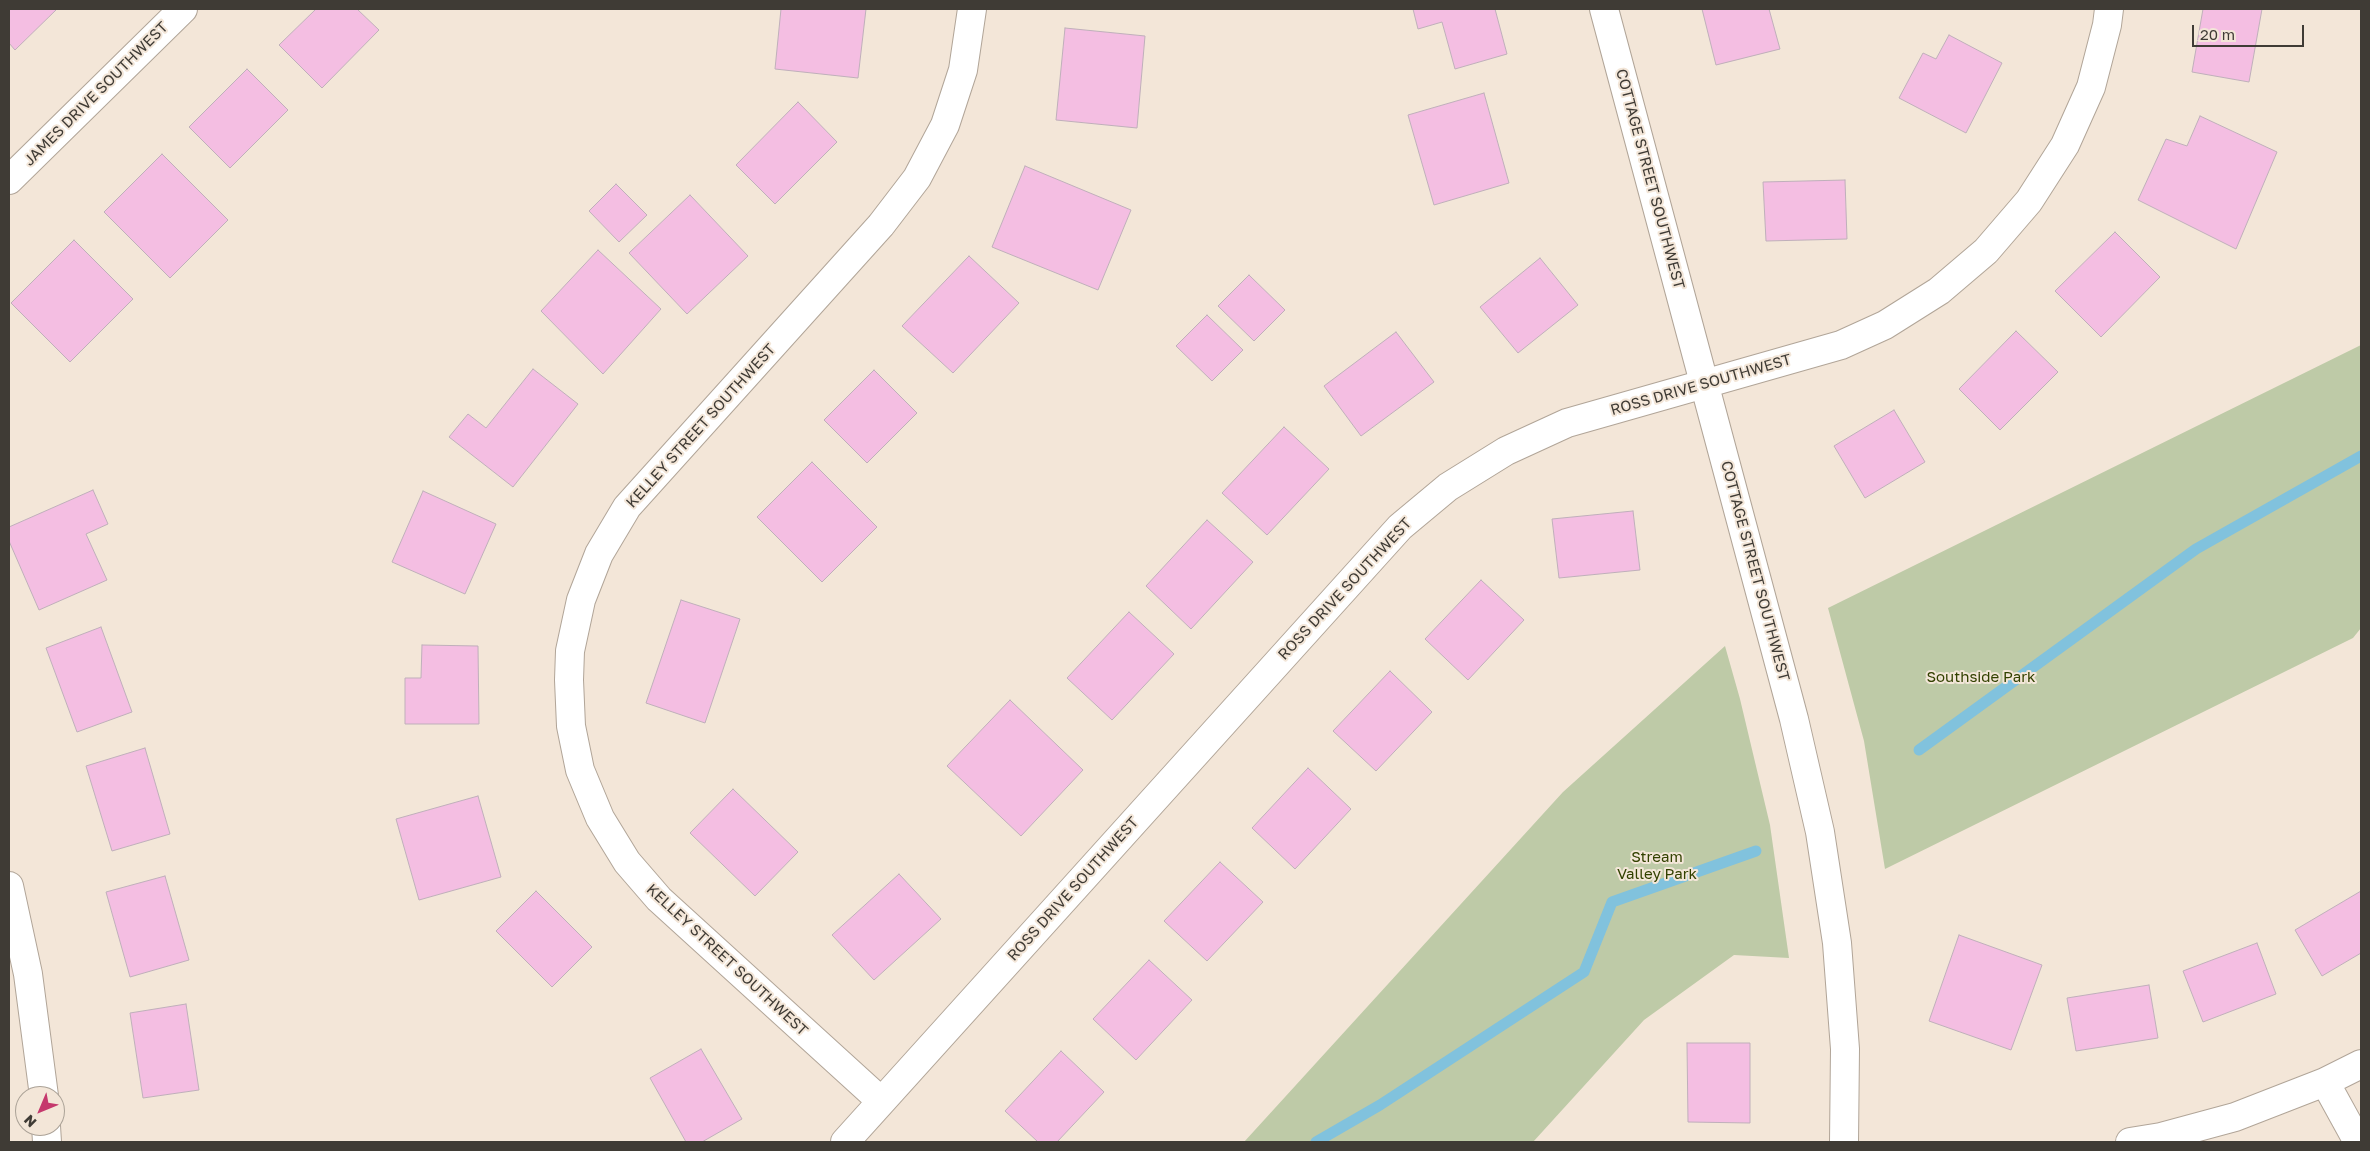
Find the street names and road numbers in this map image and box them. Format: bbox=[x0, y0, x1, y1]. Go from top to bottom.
street label: JAMES DRIVE SOUTHWEST bbox=[20, 18, 172, 170]
street label: COTTAGE STREET SOUTHWEST bbox=[1612, 67, 1688, 291]
street label: KELLEY STREET SOUTHWEST bbox=[623, 340, 779, 512]
street label: ROSS DRIVE SOUTHWEST bbox=[1609, 351, 1793, 419]
street label: COTTAGE STREET SOUTHWEST bbox=[1717, 459, 1793, 683]
street label: ROSS DRIVE SOUTHWEST bbox=[1275, 514, 1415, 664]
street label: ROSS DRIVE SOUTHWEST bbox=[1004, 813, 1142, 965]
street label: KELLEY STREET SOUTHWEST bbox=[642, 880, 812, 1040]

